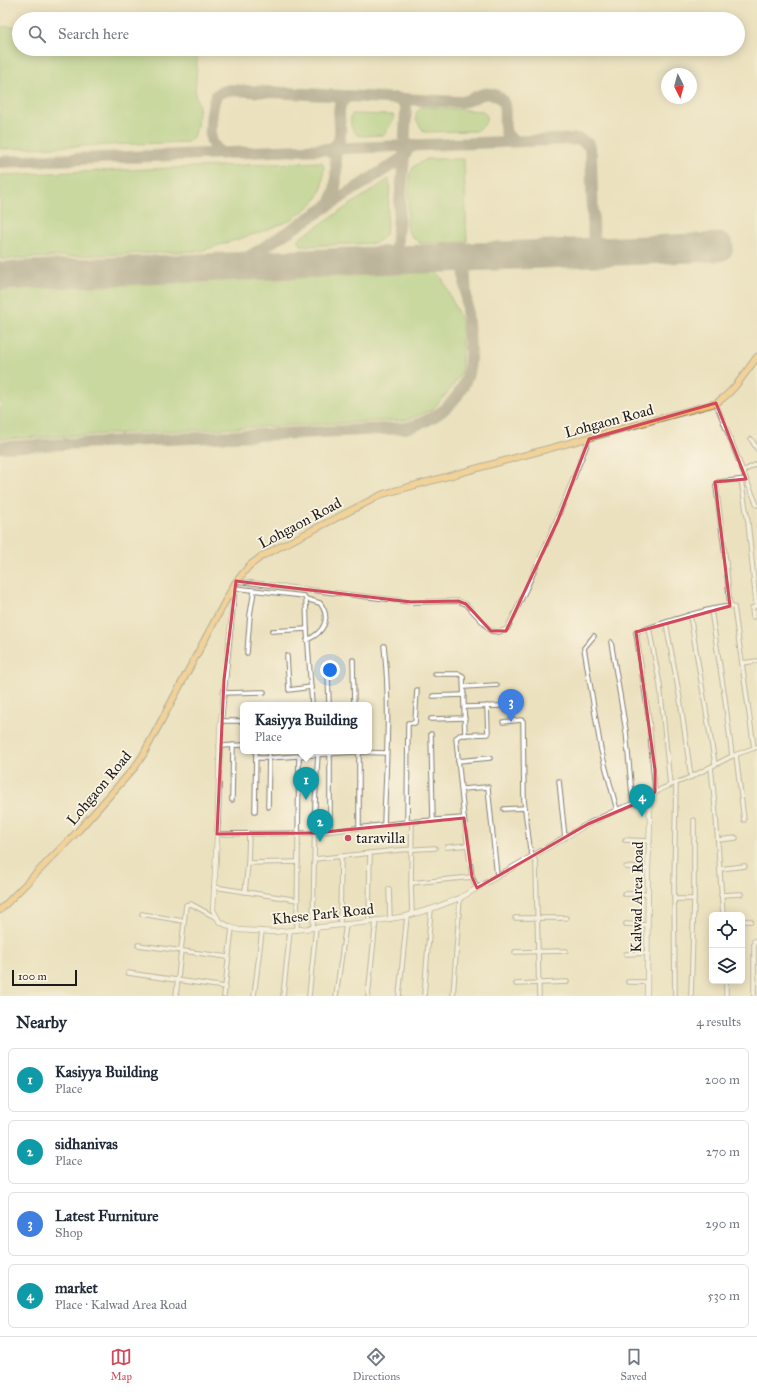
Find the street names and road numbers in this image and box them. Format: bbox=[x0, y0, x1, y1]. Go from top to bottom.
street label: Lohgaon Road bbox=[563, 400, 656, 442]
street label: Lohgaon Road bbox=[255, 493, 345, 552]
street label: Lohgaon Road bbox=[63, 747, 136, 829]
street label: Kalwad Area Road bbox=[627, 841, 647, 953]
street label: Khese Park Road bbox=[271, 900, 375, 928]

